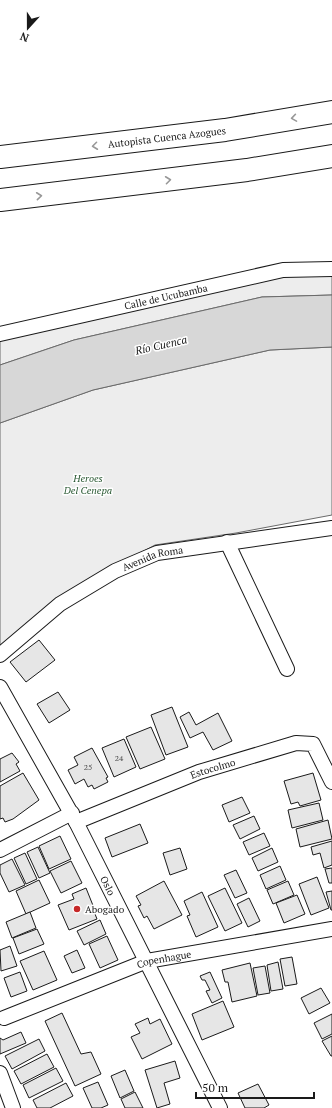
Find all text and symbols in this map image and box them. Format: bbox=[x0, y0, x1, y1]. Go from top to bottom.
north arrow bbox=[8, 8, 48, 48]
text: N bbox=[17, 29, 31, 45]
one-way arrow bbox=[290, 114, 297, 122]
street label: Autopista Cuenca Azogues bbox=[107, 123, 227, 151]
one-way arrow bbox=[92, 141, 99, 150]
one-way arrow bbox=[165, 176, 171, 185]
one-way arrow bbox=[36, 192, 42, 201]
street label: Calle de Ucubamba bbox=[123, 281, 209, 312]
water label: Río Cuenca bbox=[133, 332, 188, 358]
park label: Heroes Del Cenepa bbox=[63, 472, 112, 497]
street label: Avenida Roma bbox=[120, 543, 184, 574]
house number: 24 bbox=[115, 753, 124, 763]
street label: Estocolmo bbox=[188, 755, 237, 781]
house number: 25 bbox=[84, 762, 92, 772]
street label: Oslo bbox=[98, 873, 119, 898]
place label: Abogado bbox=[85, 903, 125, 916]
marker: Abogado bbox=[72, 904, 82, 914]
street label: Copenhague bbox=[135, 947, 192, 971]
scale bar bbox=[196, 1074, 314, 1100]
text: 50 m bbox=[202, 1080, 229, 1095]

